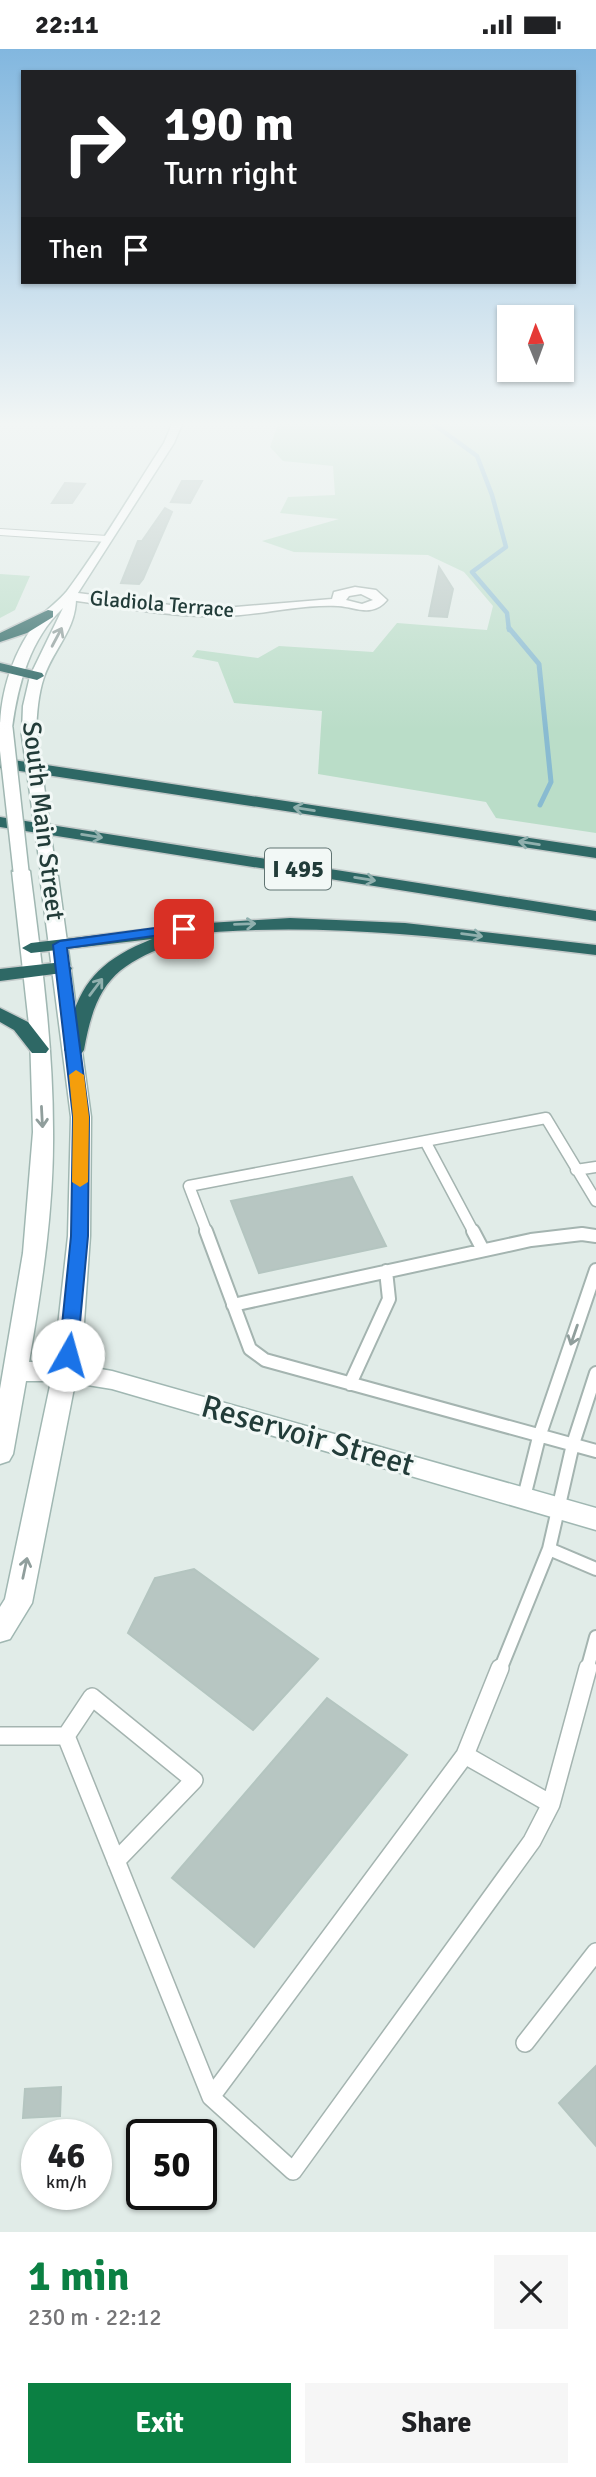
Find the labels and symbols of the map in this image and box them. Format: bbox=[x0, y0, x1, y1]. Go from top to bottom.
north arrow bbox=[497, 305, 574, 381]
street label: Gladiola Terrace bbox=[89, 585, 235, 623]
one-way arrow bbox=[51, 627, 64, 648]
street label: South Main Street bbox=[15, 720, 71, 922]
one-way arrow bbox=[293, 802, 315, 815]
one-way arrow bbox=[80, 830, 103, 843]
one-way arrow bbox=[518, 836, 540, 849]
road number: I 495 bbox=[265, 849, 331, 889]
one-way arrow bbox=[353, 873, 376, 886]
pin bbox=[154, 899, 214, 959]
one-way arrow bbox=[233, 918, 256, 931]
one-way arrow bbox=[460, 928, 482, 941]
one-way arrow bbox=[88, 978, 103, 996]
one-way arrow bbox=[36, 1105, 49, 1128]
position arrow bbox=[31, 1318, 105, 1392]
one-way arrow bbox=[567, 1323, 579, 1345]
street label: Reservoir Street bbox=[197, 1387, 419, 1484]
one-way arrow bbox=[19, 1557, 33, 1580]
speed limit sign: 50 bbox=[126, 2119, 217, 2210]

